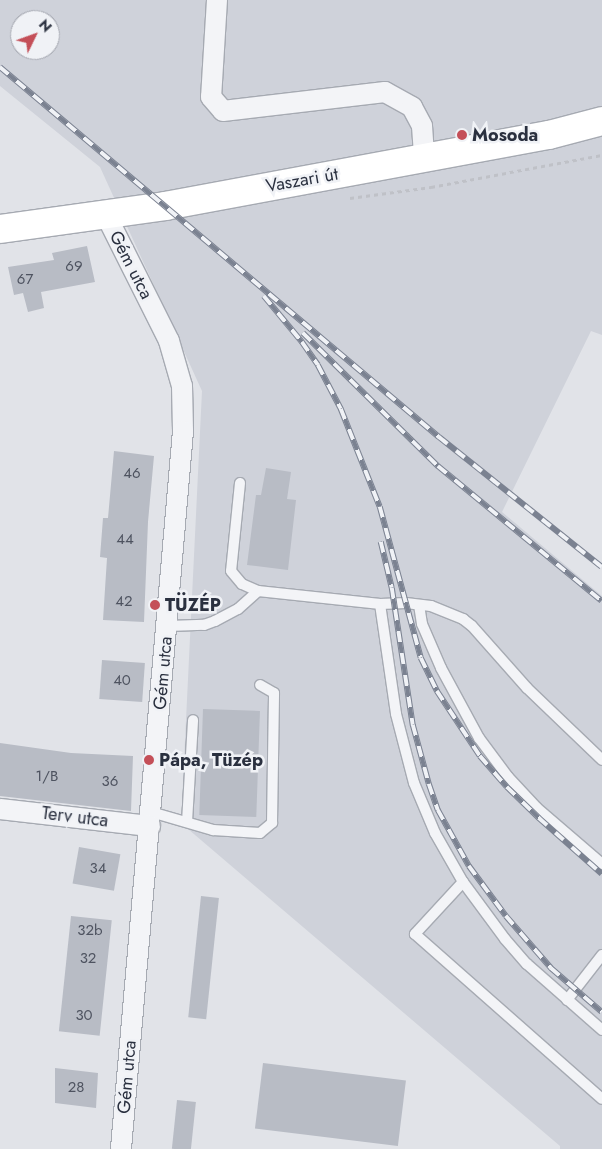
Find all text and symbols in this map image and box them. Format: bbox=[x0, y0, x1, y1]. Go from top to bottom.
north arrow bbox=[10, 10, 60, 60]
text: N bbox=[34, 15, 57, 36]
place label: Mosoda bbox=[472, 124, 538, 146]
marker: Mosoda bbox=[456, 129, 468, 141]
street label: Vaszari út bbox=[264, 163, 340, 197]
street label: Gém utca bbox=[105, 227, 157, 303]
house number: 69 bbox=[65, 258, 83, 276]
house number: 67 bbox=[17, 271, 33, 289]
house number: 46 bbox=[123, 465, 141, 483]
house number: 44 bbox=[116, 531, 134, 549]
house number: 42 bbox=[115, 593, 133, 611]
place label: TÜZÉP bbox=[165, 594, 221, 616]
marker: TÜZÉP bbox=[149, 599, 161, 611]
street label: Gém utca bbox=[149, 635, 177, 711]
house number: 40 bbox=[113, 672, 131, 690]
place label: Pápa, Tüzép bbox=[159, 749, 263, 771]
marker: Pápa, Tüzép bbox=[143, 754, 155, 766]
house number: 1/B bbox=[36, 768, 58, 786]
house number: 36 bbox=[102, 773, 118, 791]
street label: Terv utca bbox=[40, 802, 110, 832]
house number: 34 bbox=[90, 860, 106, 878]
house number: 32b bbox=[77, 922, 103, 940]
house number: 32 bbox=[80, 950, 96, 968]
house number: 30 bbox=[75, 1007, 93, 1025]
street label: Gém utca bbox=[113, 1039, 141, 1115]
house number: 28 bbox=[68, 1079, 84, 1097]

